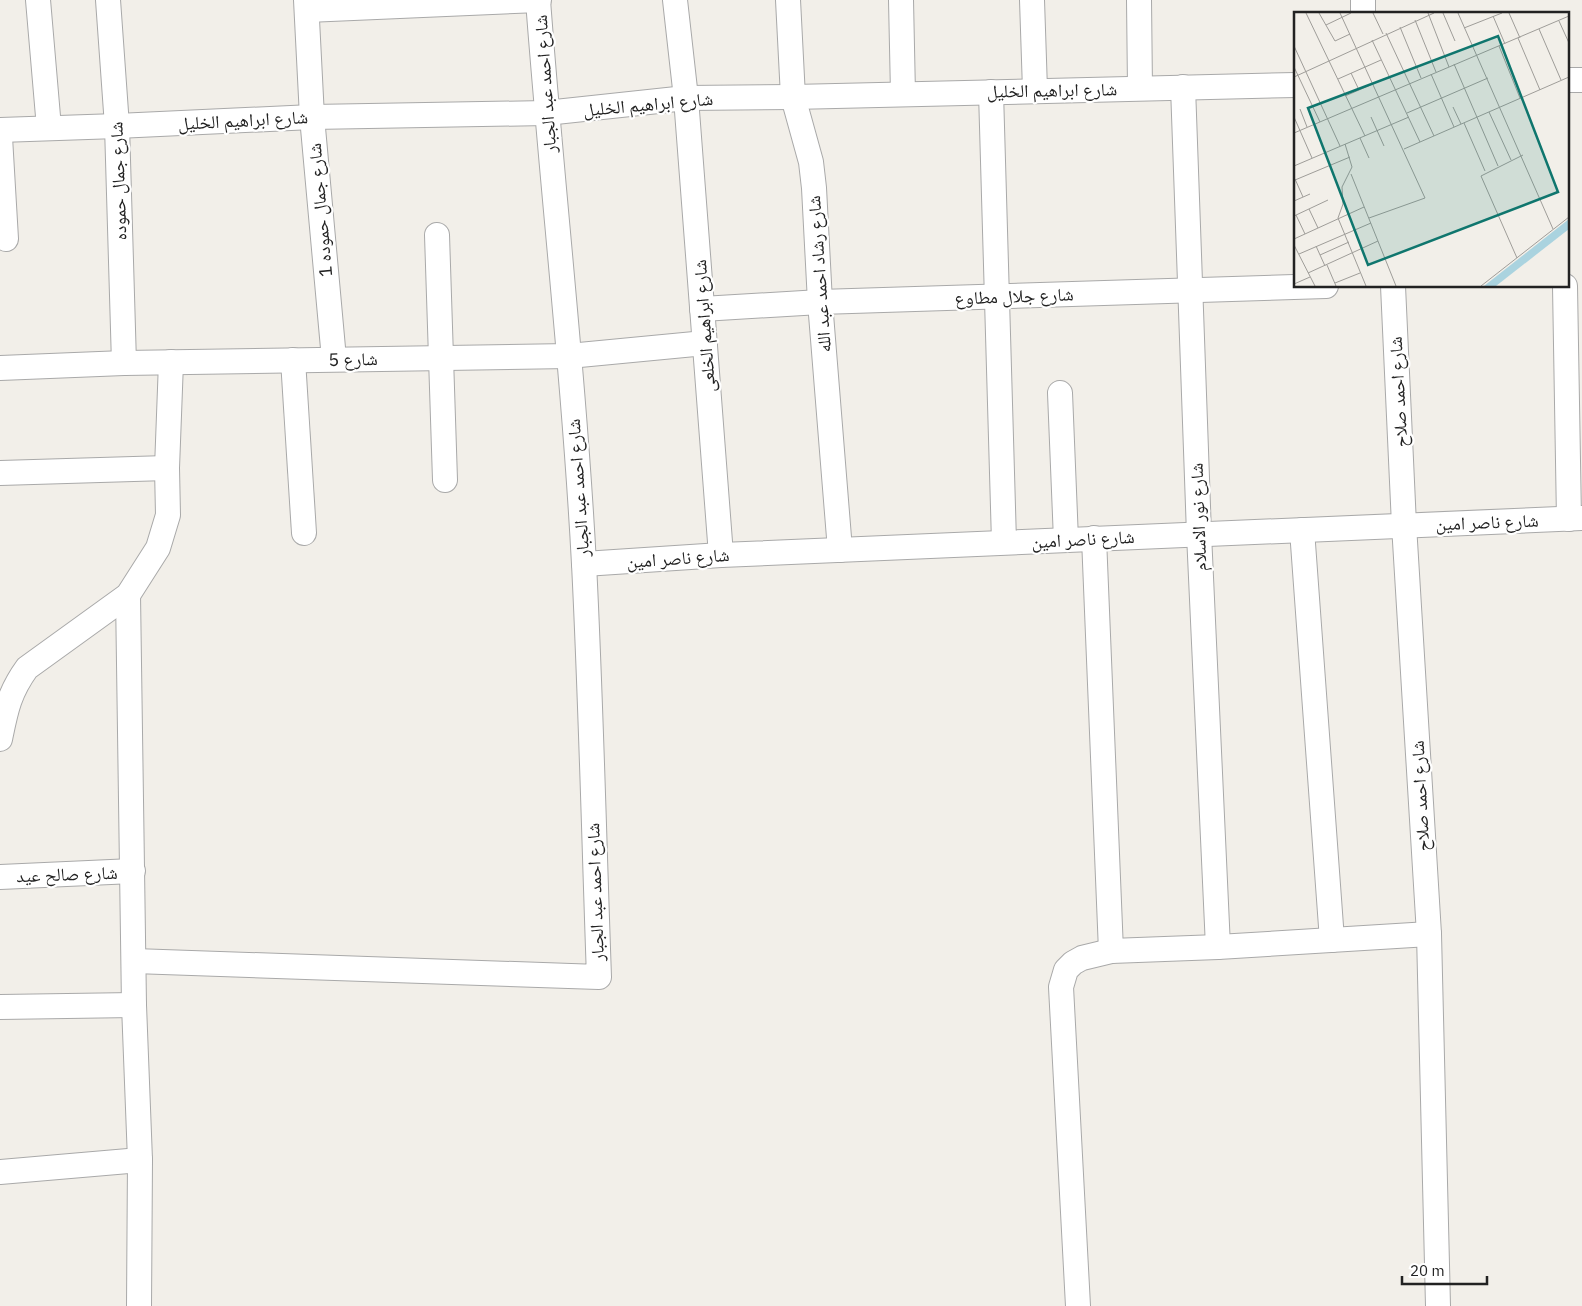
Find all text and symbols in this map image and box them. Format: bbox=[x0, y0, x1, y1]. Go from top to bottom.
inset map bbox=[1294, 12, 1570, 288]
street label: شارع احمد عبد الجبار bbox=[529, 14, 561, 155]
street label: شارع ابراهيم الخليل bbox=[987, 77, 1117, 104]
street label: شارع ابراهيم الخليل bbox=[582, 87, 714, 122]
street label: شارع ابراهيم الخليل bbox=[177, 105, 309, 136]
street label: شارع جمال حموده bbox=[104, 121, 132, 241]
street label: شارع جمال حموده 1 bbox=[303, 142, 337, 278]
street label: شارع رشاد احمد عبد الله bbox=[802, 195, 836, 353]
street label: شارع ابراهيم الخلعى bbox=[688, 259, 721, 393]
street label: شارع جلال مطاوع bbox=[954, 282, 1074, 310]
street label: شارع احمد صلاح bbox=[1384, 336, 1413, 448]
street label: شارع 5 bbox=[328, 347, 378, 371]
street label: شارع احمد عبد الجبار bbox=[562, 418, 594, 559]
street label: شارع نور الاسلام bbox=[1185, 462, 1212, 572]
street label: شارع ناصر امين bbox=[1435, 509, 1539, 535]
street label: شارع ناصر امين bbox=[1031, 525, 1135, 553]
street label: شارع ناصر امين bbox=[626, 543, 730, 573]
street label: شارع احمد صلاح bbox=[1406, 740, 1435, 852]
street label: شارع احمد عبد الجبار bbox=[581, 822, 609, 963]
street label: شارع صالح عيد bbox=[16, 861, 118, 888]
scale bar bbox=[1402, 1254, 1487, 1286]
text: 20 m bbox=[1410, 1261, 1445, 1280]

